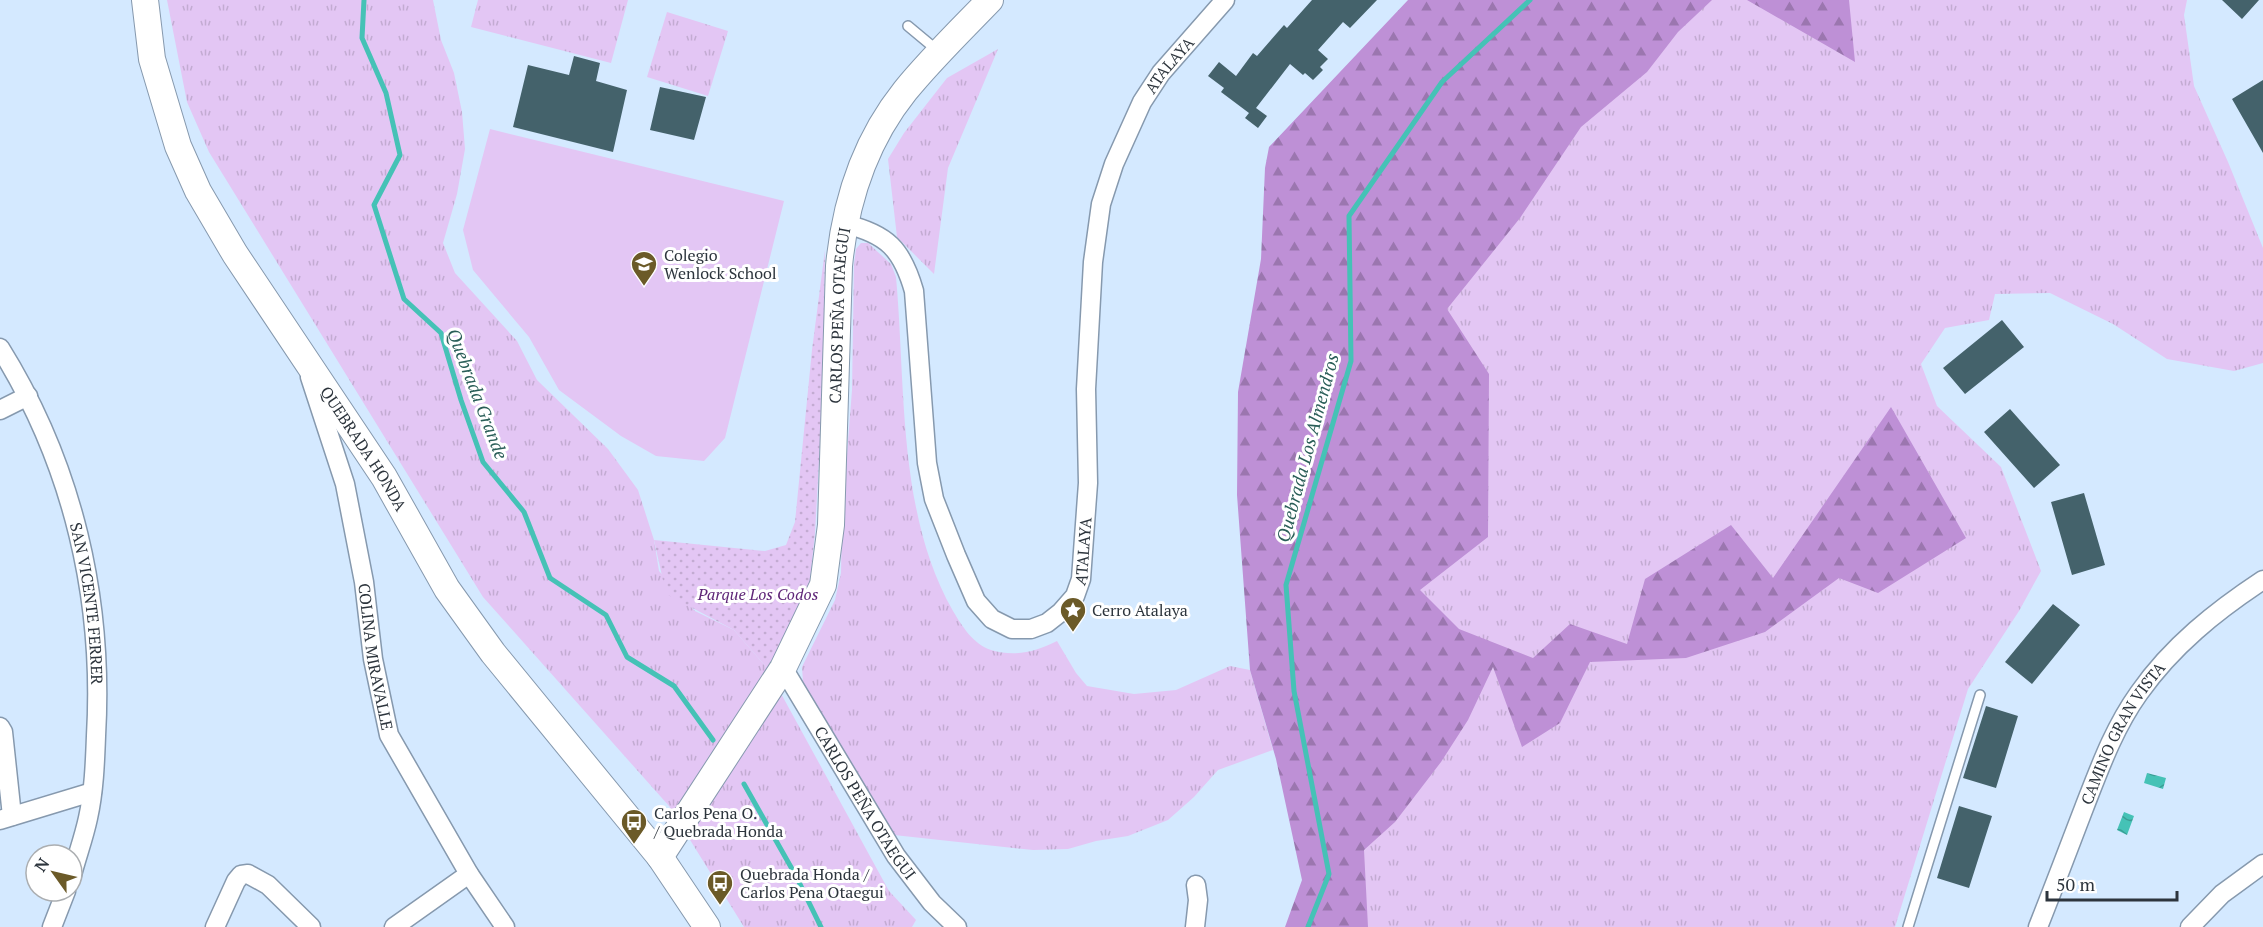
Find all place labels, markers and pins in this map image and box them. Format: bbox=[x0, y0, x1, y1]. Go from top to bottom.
place label: Colegio Wenlock School bbox=[664, 244, 777, 284]
school or university icon: Colegio Wenlock School bbox=[629, 249, 659, 287]
place icon: Cerro Atalaya bbox=[1058, 595, 1088, 633]
place label: Cerro Atalaya bbox=[1092, 599, 1188, 621]
place label: Carlos Pena O. / Quebrada Honda bbox=[653, 802, 783, 842]
bus stop icon: Carlos Pena O. / Quebrada Honda bbox=[619, 807, 649, 845]
place label: Quebrada Honda / Carlos Pena Otaegui bbox=[740, 863, 884, 903]
bus stop icon: Quebrada Honda / Carlos Pena Otaegui bbox=[705, 868, 735, 906]

